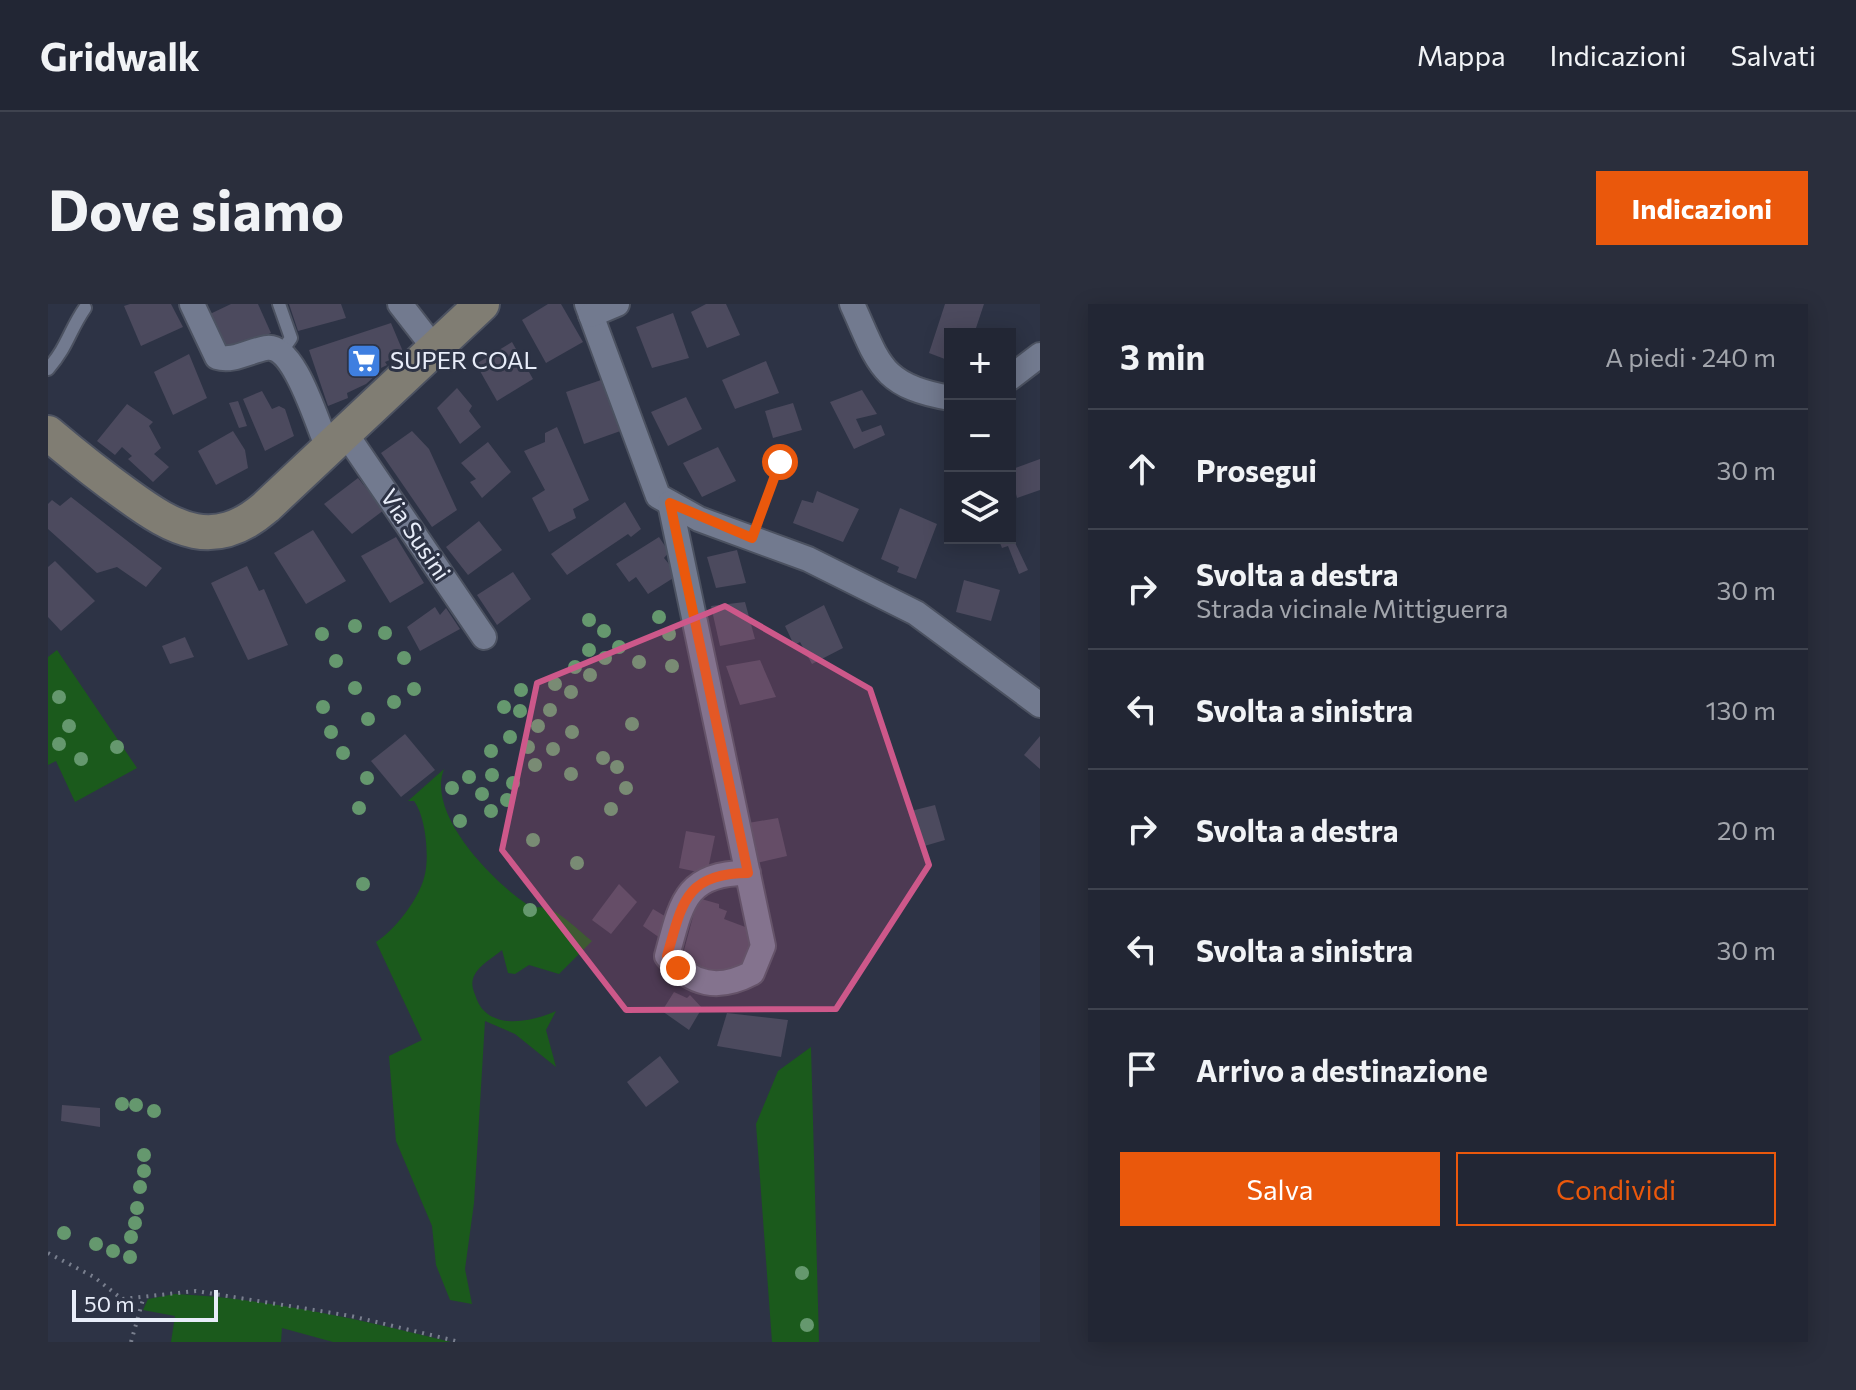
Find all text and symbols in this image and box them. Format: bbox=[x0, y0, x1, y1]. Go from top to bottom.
text: Gridwalk bbox=[40, 32, 200, 79]
text: Mappa bbox=[1417, 38, 1506, 72]
text: Indicazioni bbox=[1550, 38, 1686, 72]
text: Salvati bbox=[1730, 38, 1816, 72]
button: Indicazioni bbox=[1596, 171, 1808, 245]
text: Dove siamo bbox=[48, 174, 344, 243]
map controls bbox=[944, 328, 1016, 544]
button: + bbox=[944, 328, 1016, 400]
text: 3 min bbox=[1120, 335, 1205, 377]
text: A piedi · 240 m bbox=[1605, 341, 1776, 372]
supermarket icon: SUPER COAL bbox=[345, 342, 383, 380]
place label: SUPER COAL bbox=[390, 345, 537, 374]
button: − bbox=[944, 400, 1016, 472]
route start bbox=[762, 444, 798, 480]
icon: ahead bbox=[1120, 447, 1164, 491]
text: Prosegui bbox=[1196, 451, 1317, 488]
text: 30 m bbox=[1717, 454, 1776, 485]
button: layers bbox=[944, 472, 1016, 544]
street label: Via Susini bbox=[375, 483, 457, 585]
text: Svolta a destra bbox=[1196, 555, 1398, 592]
icon: right bbox=[1120, 567, 1164, 611]
text: 30 m bbox=[1717, 574, 1776, 605]
text: Strada vicinale Mittiguerra bbox=[1196, 592, 1508, 623]
icon: left bbox=[1120, 687, 1164, 731]
text: Svolta a sinistra bbox=[1196, 691, 1413, 728]
text: 130 m bbox=[1705, 694, 1776, 725]
icon: right bbox=[1120, 807, 1164, 851]
text: Svolta a destra bbox=[1196, 811, 1398, 848]
text: 20 m bbox=[1717, 814, 1776, 845]
icon: left bbox=[1120, 927, 1164, 971]
text: Svolta a sinistra bbox=[1196, 931, 1413, 968]
text: 30 m bbox=[1717, 934, 1776, 965]
route end bbox=[660, 950, 696, 986]
icon: arrive bbox=[1120, 1047, 1164, 1091]
text: Arrivo a destinazione bbox=[1196, 1051, 1488, 1088]
button: Salva bbox=[1120, 1152, 1440, 1226]
button: Condividi bbox=[1456, 1152, 1776, 1226]
scale bar bbox=[72, 1286, 218, 1322]
text: 50 m bbox=[84, 1290, 134, 1317]

